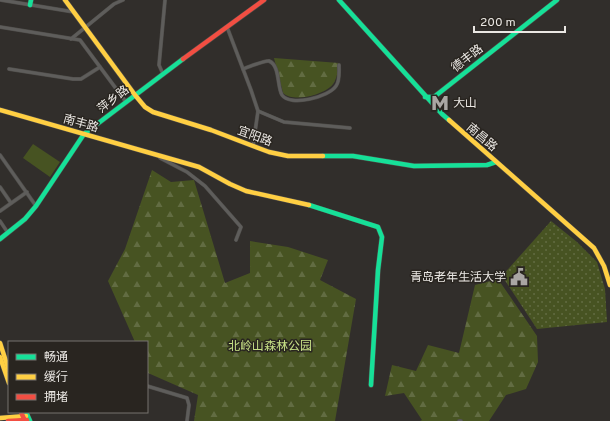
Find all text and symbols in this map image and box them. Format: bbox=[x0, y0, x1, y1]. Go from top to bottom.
scale bar bbox=[474, 8, 565, 34]
text: 200 m bbox=[480, 15, 516, 31]
street label: 德丰路 bbox=[449, 41, 487, 76]
street label: 萍乡路 bbox=[95, 82, 133, 117]
metro station icon: 大山 bbox=[430, 93, 450, 113]
place label: 大山 bbox=[453, 96, 477, 112]
street label: 南丰路 bbox=[61, 111, 100, 137]
street label: 南昌路 bbox=[462, 120, 500, 155]
street label: 宜阳路 bbox=[235, 123, 274, 151]
public building icon: 青岛老年生活大学 bbox=[509, 267, 529, 287]
place label: 青岛老年生活大学 bbox=[410, 270, 506, 286]
park label: 北岭山森林公园 bbox=[228, 339, 312, 355]
legend bbox=[8, 341, 148, 413]
text: 畅通 bbox=[44, 350, 68, 366]
text: 缓行 bbox=[44, 370, 68, 386]
text: 拥堵 bbox=[44, 390, 68, 406]

